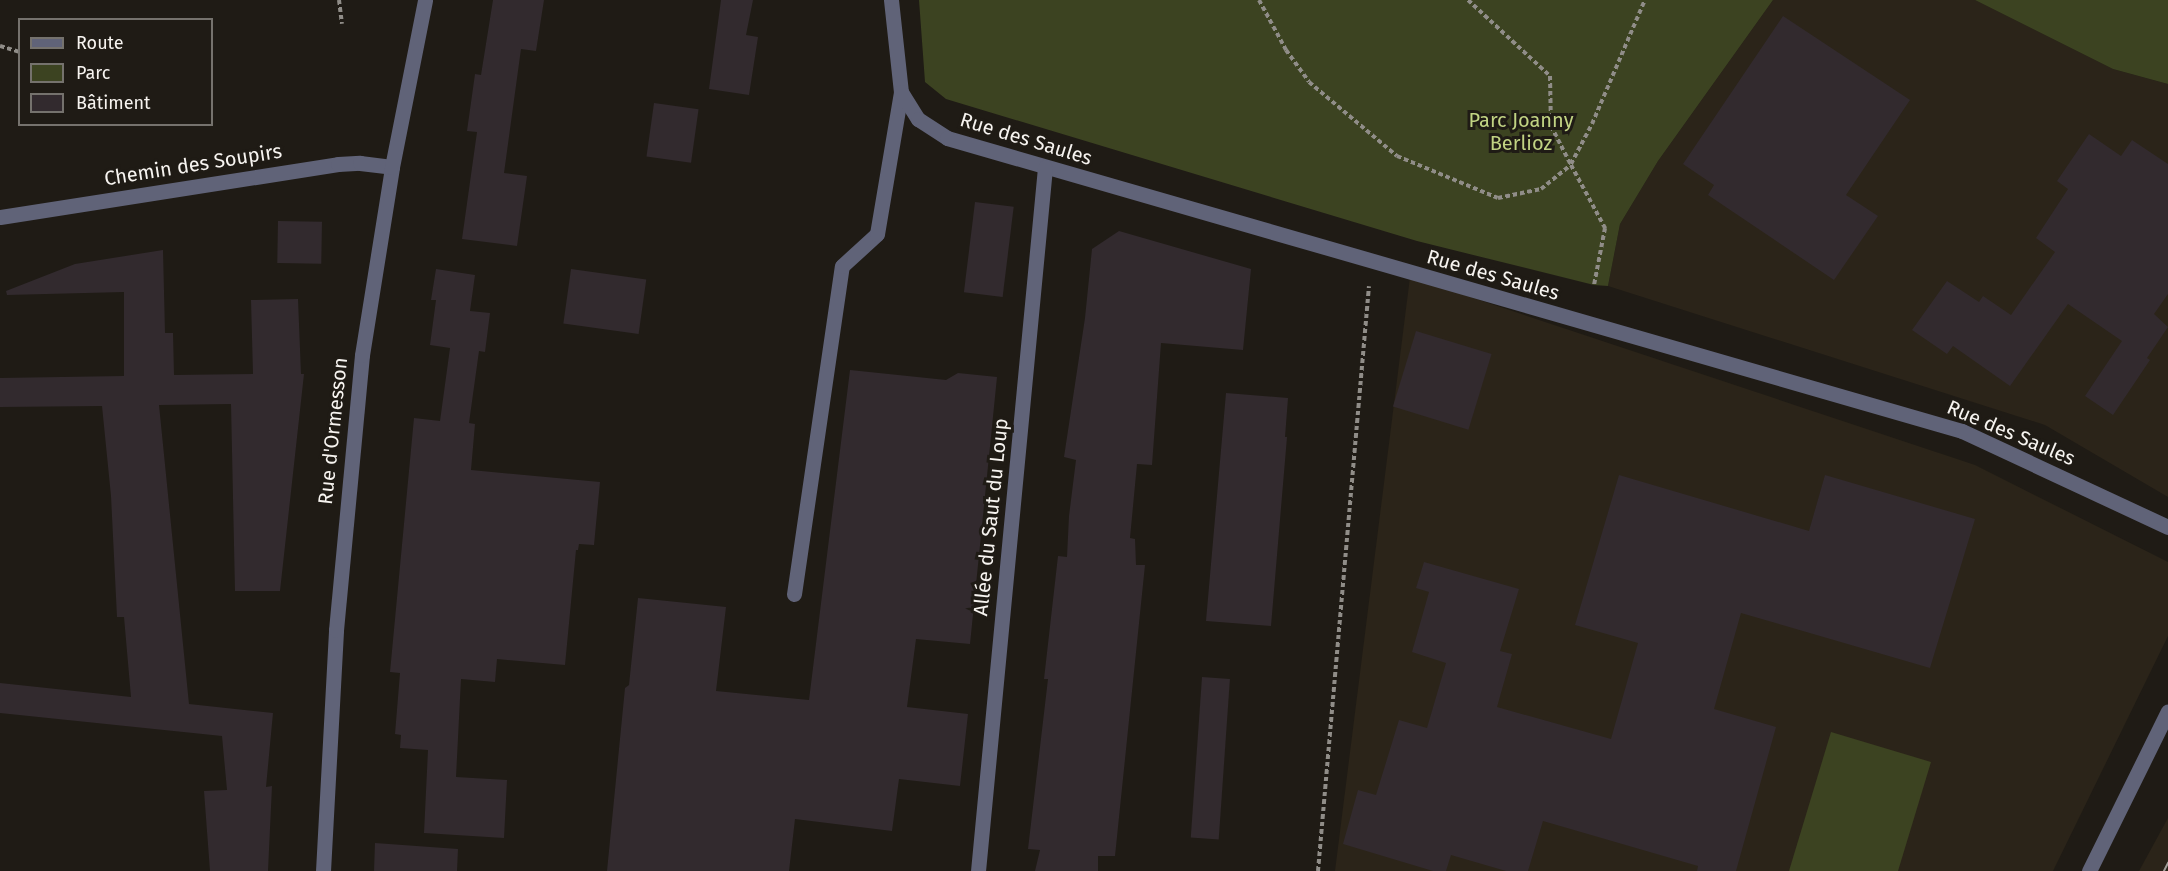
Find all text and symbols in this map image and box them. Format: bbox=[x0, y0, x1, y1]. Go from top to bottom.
legend bbox=[18, 18, 213, 126]
text: Route bbox=[76, 32, 124, 54]
text: Parc bbox=[76, 62, 110, 84]
text: Bâtiment bbox=[76, 92, 151, 114]
street label: Rue des Saules bbox=[957, 108, 1095, 170]
park label: Parc Joanny Berlioz bbox=[1469, 108, 1573, 155]
street label: Chemin des Soupirs bbox=[103, 139, 283, 191]
street label: Rue des Saules bbox=[1424, 245, 1562, 305]
street label: Rue d'Ormesson bbox=[313, 356, 353, 506]
street label: Rue des Saules bbox=[1943, 395, 2079, 471]
street label: Allée du Saut du Loup bbox=[969, 417, 1013, 617]

